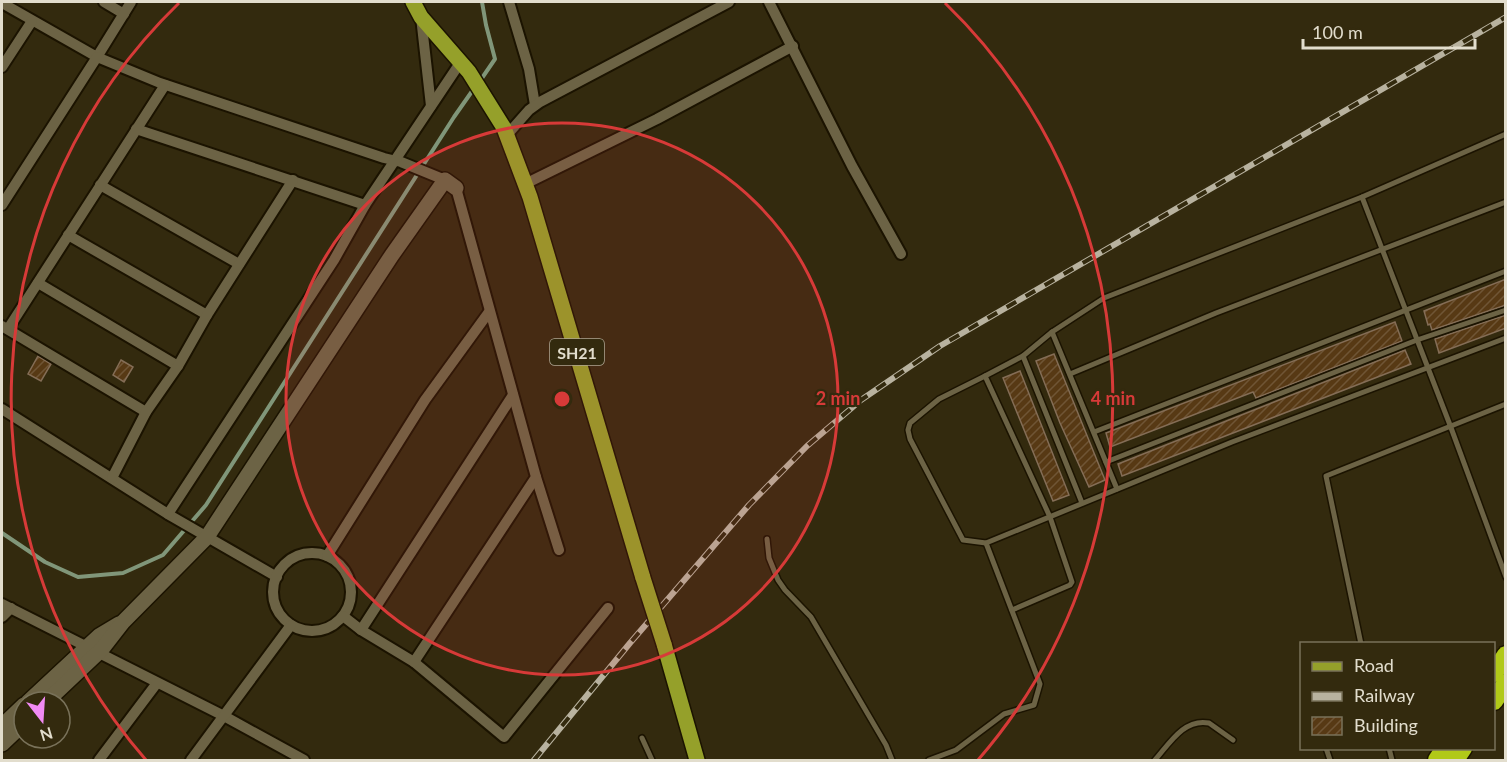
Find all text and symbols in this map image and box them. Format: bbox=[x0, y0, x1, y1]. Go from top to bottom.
scale bar bbox=[1303, 12, 1476, 50]
text: 100 m bbox=[1312, 21, 1363, 43]
road number: SH21 bbox=[550, 339, 604, 365]
text: 2 min bbox=[816, 387, 860, 409]
text: 4 min bbox=[1091, 387, 1135, 409]
centre of rings bbox=[552, 389, 572, 409]
legend bbox=[1300, 642, 1495, 750]
text: Road bbox=[1354, 654, 1394, 676]
text: Railway bbox=[1354, 684, 1415, 706]
north arrow bbox=[12, 690, 72, 750]
text: Building bbox=[1354, 714, 1418, 736]
text: N bbox=[38, 724, 55, 746]

